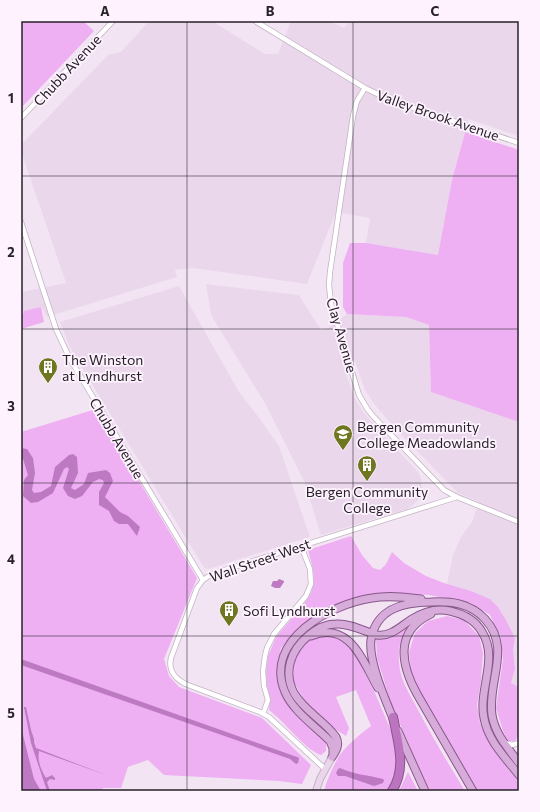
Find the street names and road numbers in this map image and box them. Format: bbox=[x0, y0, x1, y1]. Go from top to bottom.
street label: Chubb Avenue bbox=[30, 31, 104, 109]
street label: Valley Brook Avenue bbox=[374, 86, 502, 144]
street label: Clay Avenue bbox=[323, 296, 361, 374]
street label: Chubb Avenue bbox=[86, 394, 148, 482]
street label: Wall Street West bbox=[207, 535, 313, 585]

